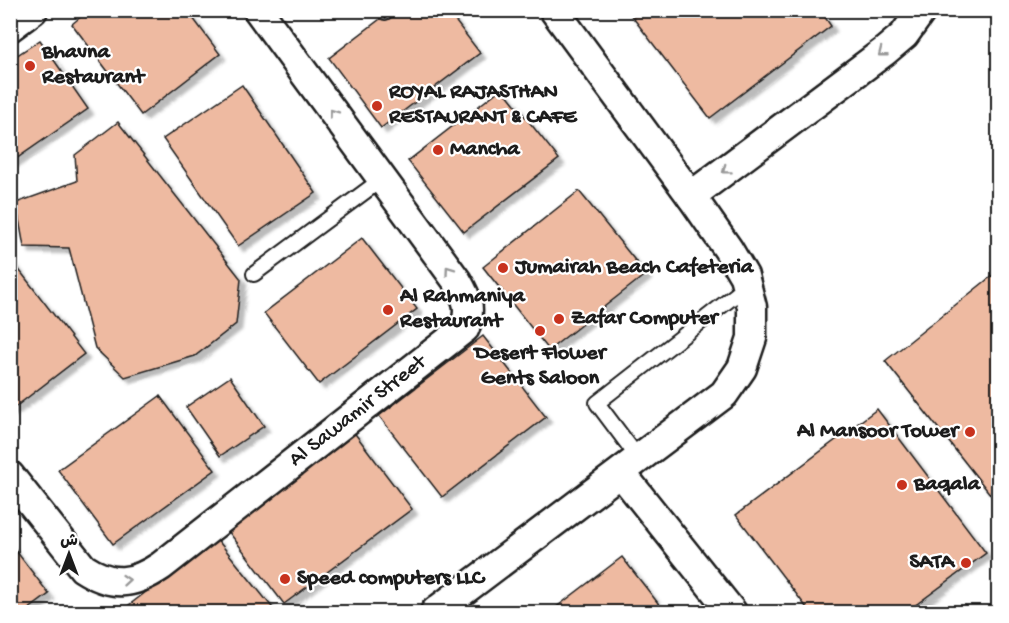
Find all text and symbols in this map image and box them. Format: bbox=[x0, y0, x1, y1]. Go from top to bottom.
place label: Bhavna Restaurant bbox=[41, 40, 146, 91]
one-way arrow bbox=[878, 45, 889, 56]
marker: Bhavna Restaurant bbox=[23, 59, 37, 73]
place label: ROYAL RAJASTHAN RESTAURANT & CAFE bbox=[388, 80, 578, 131]
marker: ROYAL RAJASTHAN RESTAURANT & CAFE bbox=[370, 99, 384, 113]
one-way arrow bbox=[329, 109, 340, 120]
place label: Mancha bbox=[450, 137, 521, 163]
marker: Mancha bbox=[431, 143, 445, 157]
one-way arrow bbox=[722, 162, 733, 173]
place label: Jumairah Beach Cafeteria bbox=[514, 255, 755, 281]
marker: Jumairah Beach Cafeteria bbox=[496, 261, 510, 275]
one-way arrow bbox=[445, 266, 456, 277]
place label: Al Rahmaniya Restaurant bbox=[399, 284, 526, 335]
marker: Al Rahmaniya Restaurant bbox=[381, 303, 395, 317]
place label: Zafar Computer bbox=[571, 306, 720, 332]
marker: Zafar Computer bbox=[552, 312, 566, 326]
marker: Desert Flower Gents Saloon bbox=[533, 324, 547, 338]
place label: Desert Flower Gents Saloon bbox=[473, 341, 608, 392]
street label: Al Sawamir Street bbox=[284, 349, 433, 473]
place label: Al Mansoor Tower bbox=[796, 419, 960, 445]
marker: Al Mansoor Tower bbox=[963, 425, 977, 439]
place label: Baqala bbox=[913, 472, 982, 498]
marker: Baqala bbox=[895, 478, 909, 492]
north arrow bbox=[39, 524, 99, 584]
text: ش bbox=[60, 533, 78, 552]
place label: SATA bbox=[909, 550, 956, 576]
marker: SATA bbox=[959, 556, 973, 570]
place label: Speed computers LLC bbox=[297, 566, 486, 592]
marker: Speed computers LLC bbox=[278, 572, 292, 586]
one-way arrow bbox=[122, 574, 131, 587]

